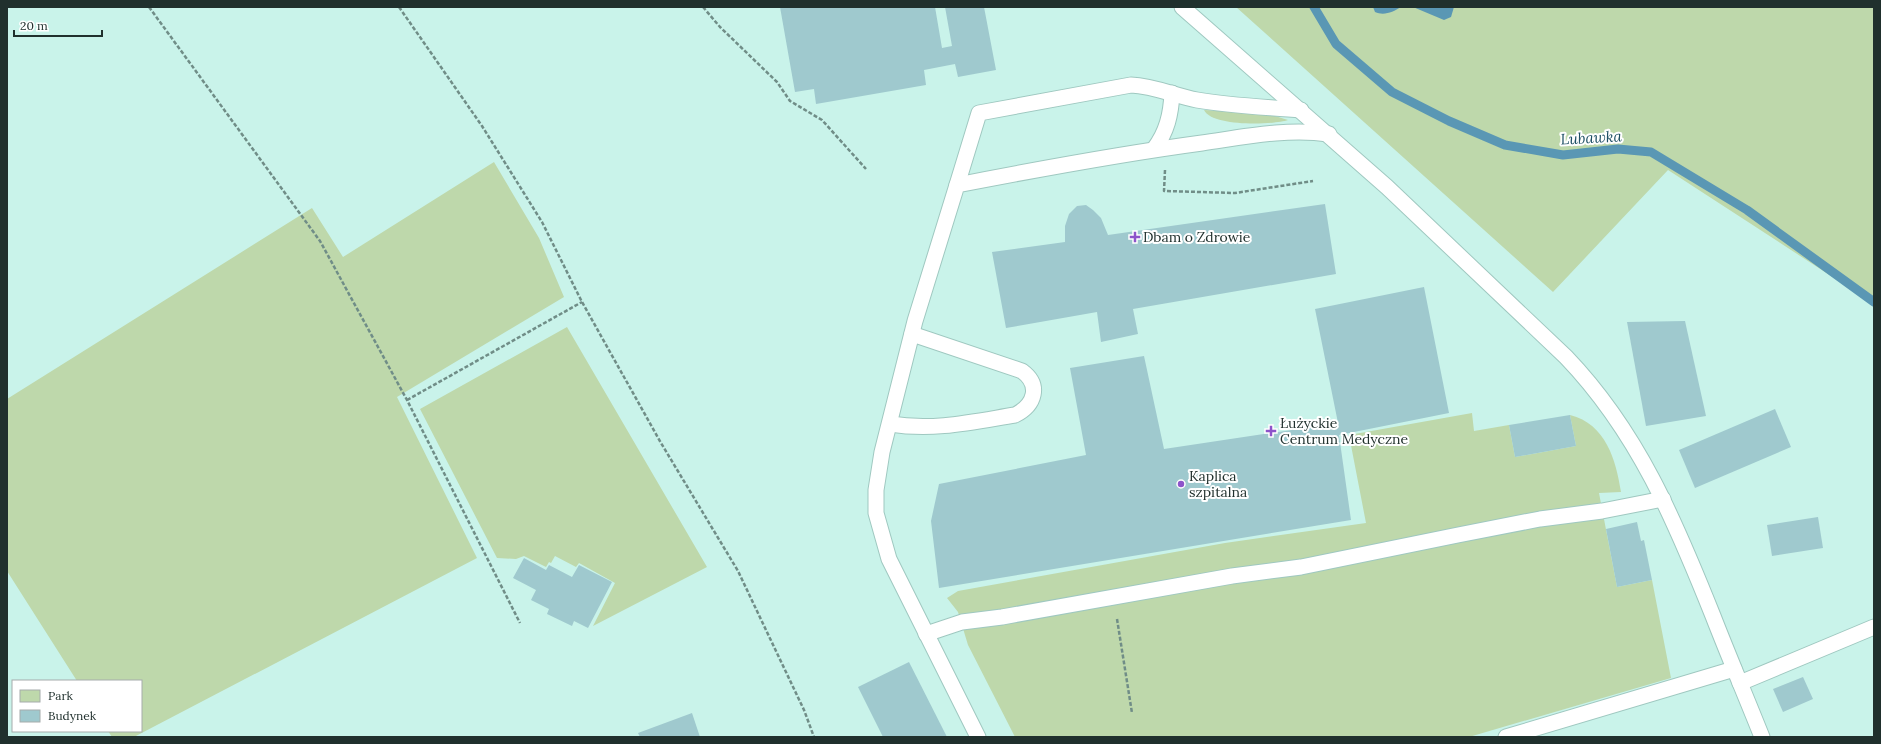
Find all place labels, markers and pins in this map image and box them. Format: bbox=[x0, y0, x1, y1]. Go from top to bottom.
place label: Dbam o Zdrowie bbox=[1143, 228, 1251, 246]
marker: Dbam o Zdrowie bbox=[1130, 232, 1140, 242]
place label: Łużyckie Centrum Medyczne bbox=[1280, 414, 1409, 448]
marker: Łużyckie Centrum Medyczne bbox=[1265, 425, 1277, 437]
place label: Kaplica szpitalna bbox=[1189, 467, 1247, 501]
marker: Kaplica szpitalna bbox=[1176, 479, 1186, 489]

